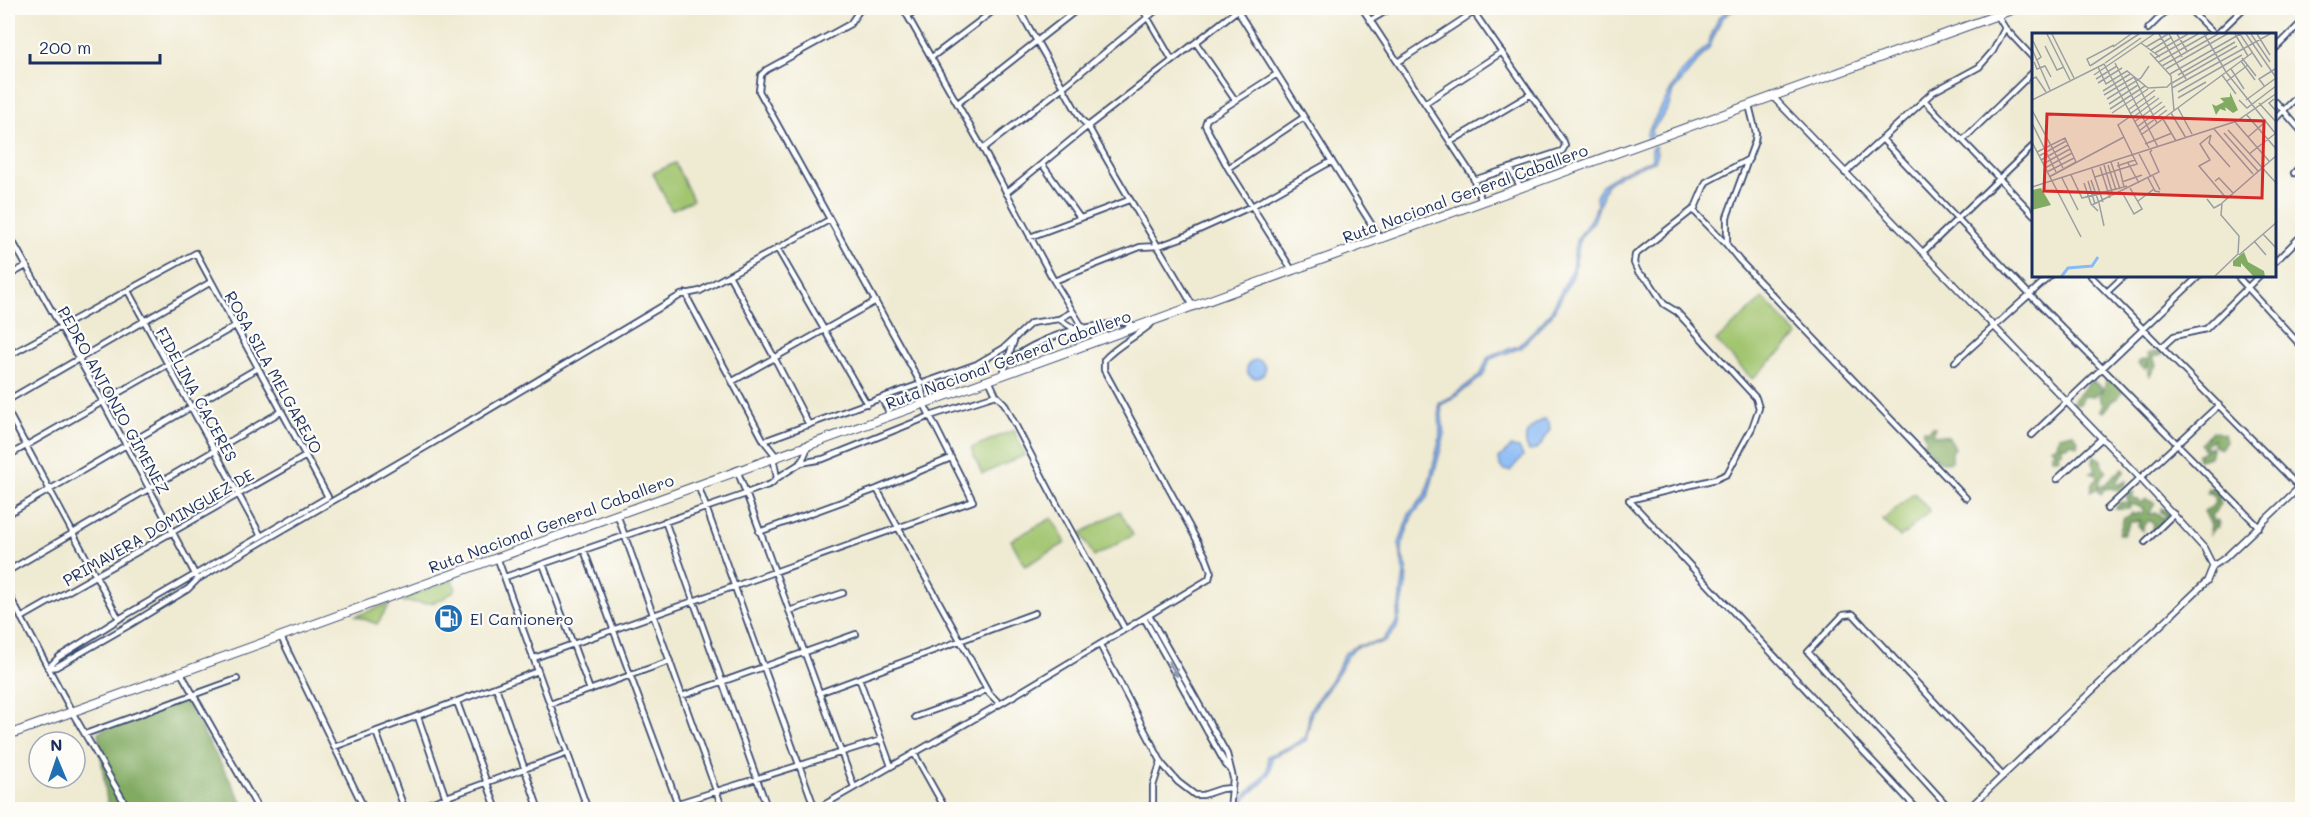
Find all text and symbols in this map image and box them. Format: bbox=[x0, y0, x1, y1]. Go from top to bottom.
scale bar bbox=[30, 27, 160, 65]
inset map bbox=[2032, 33, 2277, 278]
text: 200 m bbox=[39, 35, 91, 59]
street label: Ruta Nacional General Caballero bbox=[1340, 139, 1590, 247]
street label: ROSA SILA MELGAREJO bbox=[220, 287, 328, 457]
street label: PEDRO ANTONIO GIMENEZ bbox=[54, 302, 175, 498]
street label: Ruta Nacional General Caballero bbox=[883, 305, 1133, 413]
street label: FIDELINA CACERES bbox=[151, 323, 243, 465]
street label: PRIMAVERA DOMINGUEZ DE bbox=[59, 464, 257, 590]
street label: Ruta Nacional General Caballero bbox=[426, 469, 676, 577]
fuel station icon: El Camionero bbox=[433, 602, 465, 634]
place label: El Camionero bbox=[470, 608, 573, 629]
one-way arrow bbox=[1168, 661, 1178, 678]
north arrow bbox=[27, 730, 87, 790]
text: N bbox=[50, 734, 63, 755]

